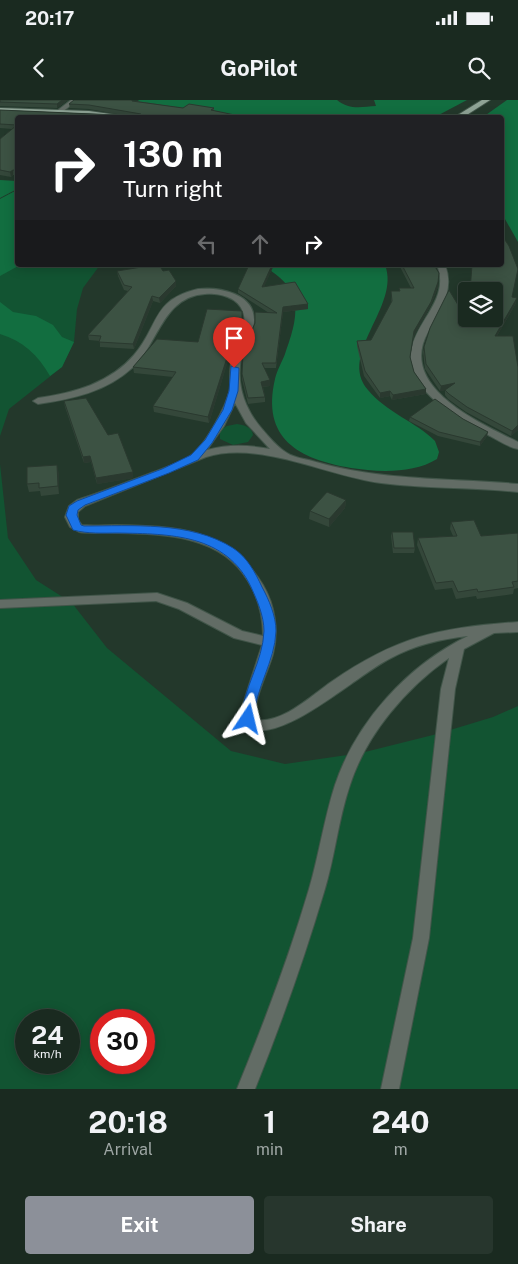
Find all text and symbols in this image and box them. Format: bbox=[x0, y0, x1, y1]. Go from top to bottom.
text: 20:17 bbox=[25, 7, 74, 29]
icon: back bbox=[25, 54, 53, 82]
icon: search bbox=[465, 54, 493, 82]
text: GoPilot bbox=[220, 55, 298, 81]
text: 130 m bbox=[123, 134, 223, 175]
icon: right bbox=[40, 135, 105, 200]
text: Turn right bbox=[123, 176, 223, 202]
icon: left bbox=[193, 230, 221, 258]
icon: ahead bbox=[246, 230, 274, 258]
icon: right bbox=[299, 230, 327, 258]
map controls bbox=[458, 282, 503, 327]
button: layers bbox=[458, 282, 503, 327]
pin bbox=[213, 317, 255, 368]
icon: arrive bbox=[220, 324, 248, 352]
position arrow bbox=[221, 692, 273, 744]
speed limit sign: 30 bbox=[90, 1009, 155, 1074]
text: 24 bbox=[31, 1020, 64, 1050]
text: km/h bbox=[33, 1047, 62, 1061]
text: 20:18 bbox=[88, 1104, 168, 1140]
text: 1 bbox=[263, 1104, 276, 1140]
text: 240 bbox=[372, 1104, 430, 1140]
text: Arrival bbox=[103, 1140, 153, 1159]
text: min bbox=[256, 1140, 283, 1159]
text: m bbox=[394, 1140, 408, 1159]
button: Exit bbox=[25, 1196, 254, 1254]
button: Share bbox=[264, 1196, 493, 1254]

